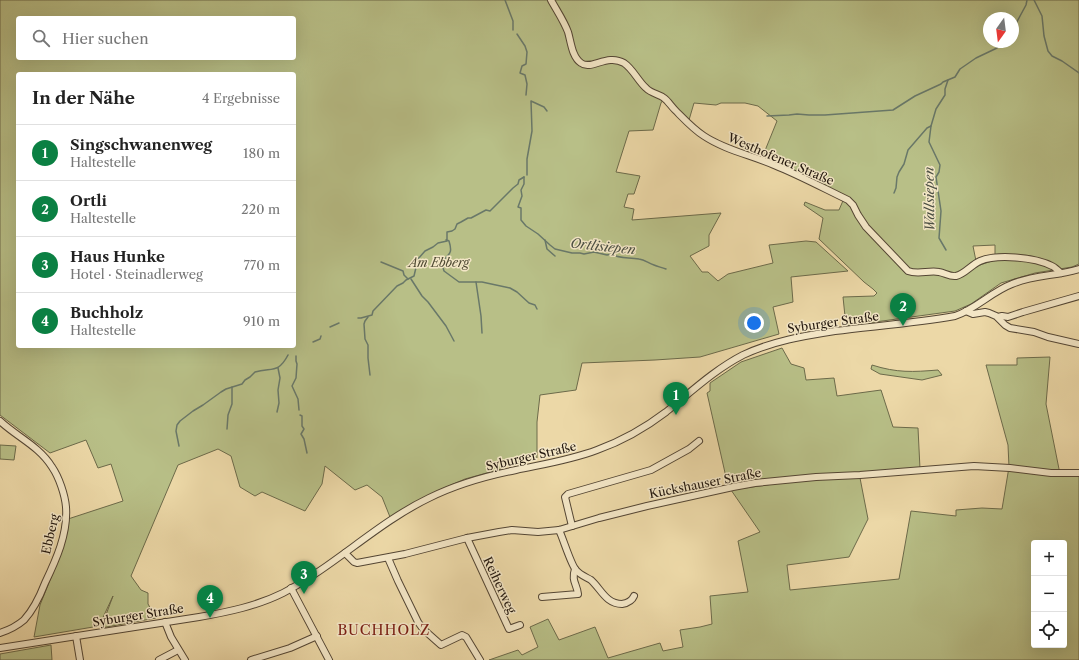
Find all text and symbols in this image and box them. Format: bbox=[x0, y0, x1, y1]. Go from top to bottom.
north arrow bbox=[983, 12, 1019, 48]
search box bbox=[16, 16, 296, 60]
icon: search bbox=[30, 27, 52, 49]
text: Hier suchen bbox=[62, 29, 149, 48]
text: In der Nähe bbox=[32, 88, 135, 108]
text: 4 Ergebnisse bbox=[202, 90, 280, 106]
street label: Westhofener Straße bbox=[725, 129, 837, 188]
text: Singschwanenweg bbox=[70, 135, 212, 154]
text: 1 bbox=[42, 145, 48, 161]
text: 180 m bbox=[243, 145, 280, 161]
text: Haltestelle bbox=[70, 154, 136, 170]
water label: Wallsiepen bbox=[920, 166, 938, 231]
text: Ortli bbox=[70, 191, 107, 210]
text: 2 bbox=[41, 201, 49, 217]
text: 220 m bbox=[241, 201, 280, 217]
text: Haltestelle bbox=[70, 210, 136, 226]
water label: Ortlisiepen bbox=[570, 235, 637, 257]
text: Haus Hunke bbox=[70, 247, 165, 266]
park label: Am Ebberg bbox=[407, 255, 471, 270]
text: 3 bbox=[41, 257, 49, 273]
text: 770 m bbox=[243, 257, 280, 273]
text: Hotel · Steinadlerweg bbox=[70, 266, 203, 282]
pin: 2 bbox=[890, 293, 916, 326]
text: Buchholz bbox=[70, 303, 143, 322]
street label: Syburger Straße bbox=[786, 308, 880, 336]
text: 4 bbox=[41, 313, 49, 329]
text: 910 m bbox=[243, 313, 280, 329]
your location bbox=[744, 313, 764, 333]
text: Haltestelle bbox=[70, 322, 136, 338]
pin: 1 bbox=[663, 382, 689, 415]
street label: Syburger Straße bbox=[484, 438, 578, 474]
street label: Kückshauser Straße bbox=[648, 465, 763, 501]
street label: Ebberg bbox=[38, 512, 62, 556]
map controls bbox=[1031, 540, 1067, 648]
button: + bbox=[1031, 540, 1067, 576]
street label: Reiherweg bbox=[480, 554, 520, 616]
pin: 3 bbox=[291, 561, 317, 594]
button: − bbox=[1031, 576, 1067, 612]
pin: 4 bbox=[197, 585, 223, 618]
street label: Syburger Straße bbox=[91, 600, 185, 630]
button: locate bbox=[1031, 612, 1067, 648]
district label: BUCHHOLZ bbox=[337, 621, 431, 639]

